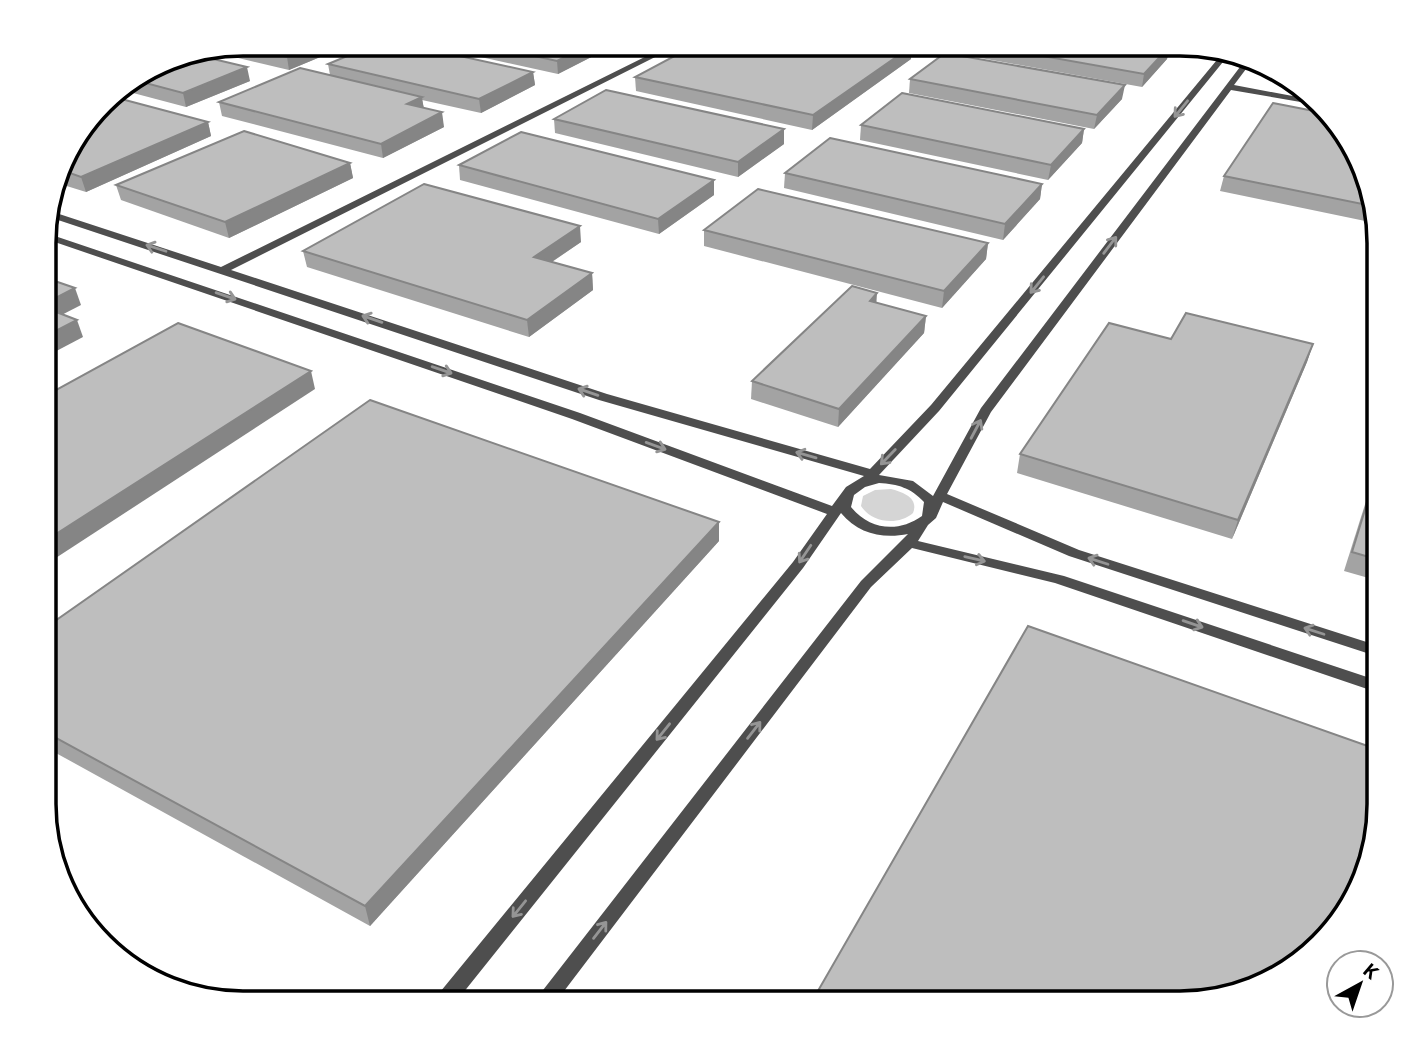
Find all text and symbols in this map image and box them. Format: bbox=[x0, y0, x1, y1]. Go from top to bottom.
one-way arrow bbox=[1173, 99, 1189, 117]
one-way arrow bbox=[1103, 236, 1117, 255]
one-way arrow bbox=[145, 241, 167, 254]
one-way arrow bbox=[1029, 275, 1044, 293]
one-way arrow bbox=[215, 291, 237, 303]
one-way arrow bbox=[361, 312, 383, 325]
one-way arrow bbox=[430, 365, 452, 377]
one-way arrow bbox=[577, 385, 599, 397]
one-way arrow bbox=[969, 419, 983, 439]
one-way arrow bbox=[645, 441, 667, 453]
one-way arrow bbox=[795, 448, 817, 461]
one-way arrow bbox=[880, 448, 897, 465]
one-way arrow bbox=[797, 544, 811, 564]
one-way arrow bbox=[963, 553, 986, 566]
one-way arrow bbox=[1087, 554, 1109, 566]
one-way arrow bbox=[1181, 619, 1203, 631]
one-way arrow bbox=[1303, 624, 1325, 637]
one-way arrow bbox=[746, 721, 761, 740]
one-way arrow bbox=[655, 722, 670, 740]
one-way arrow bbox=[512, 899, 527, 917]
one-way arrow bbox=[592, 921, 607, 939]
north arrow bbox=[1325, 949, 1395, 1019]
text: K bbox=[1358, 957, 1384, 985]

